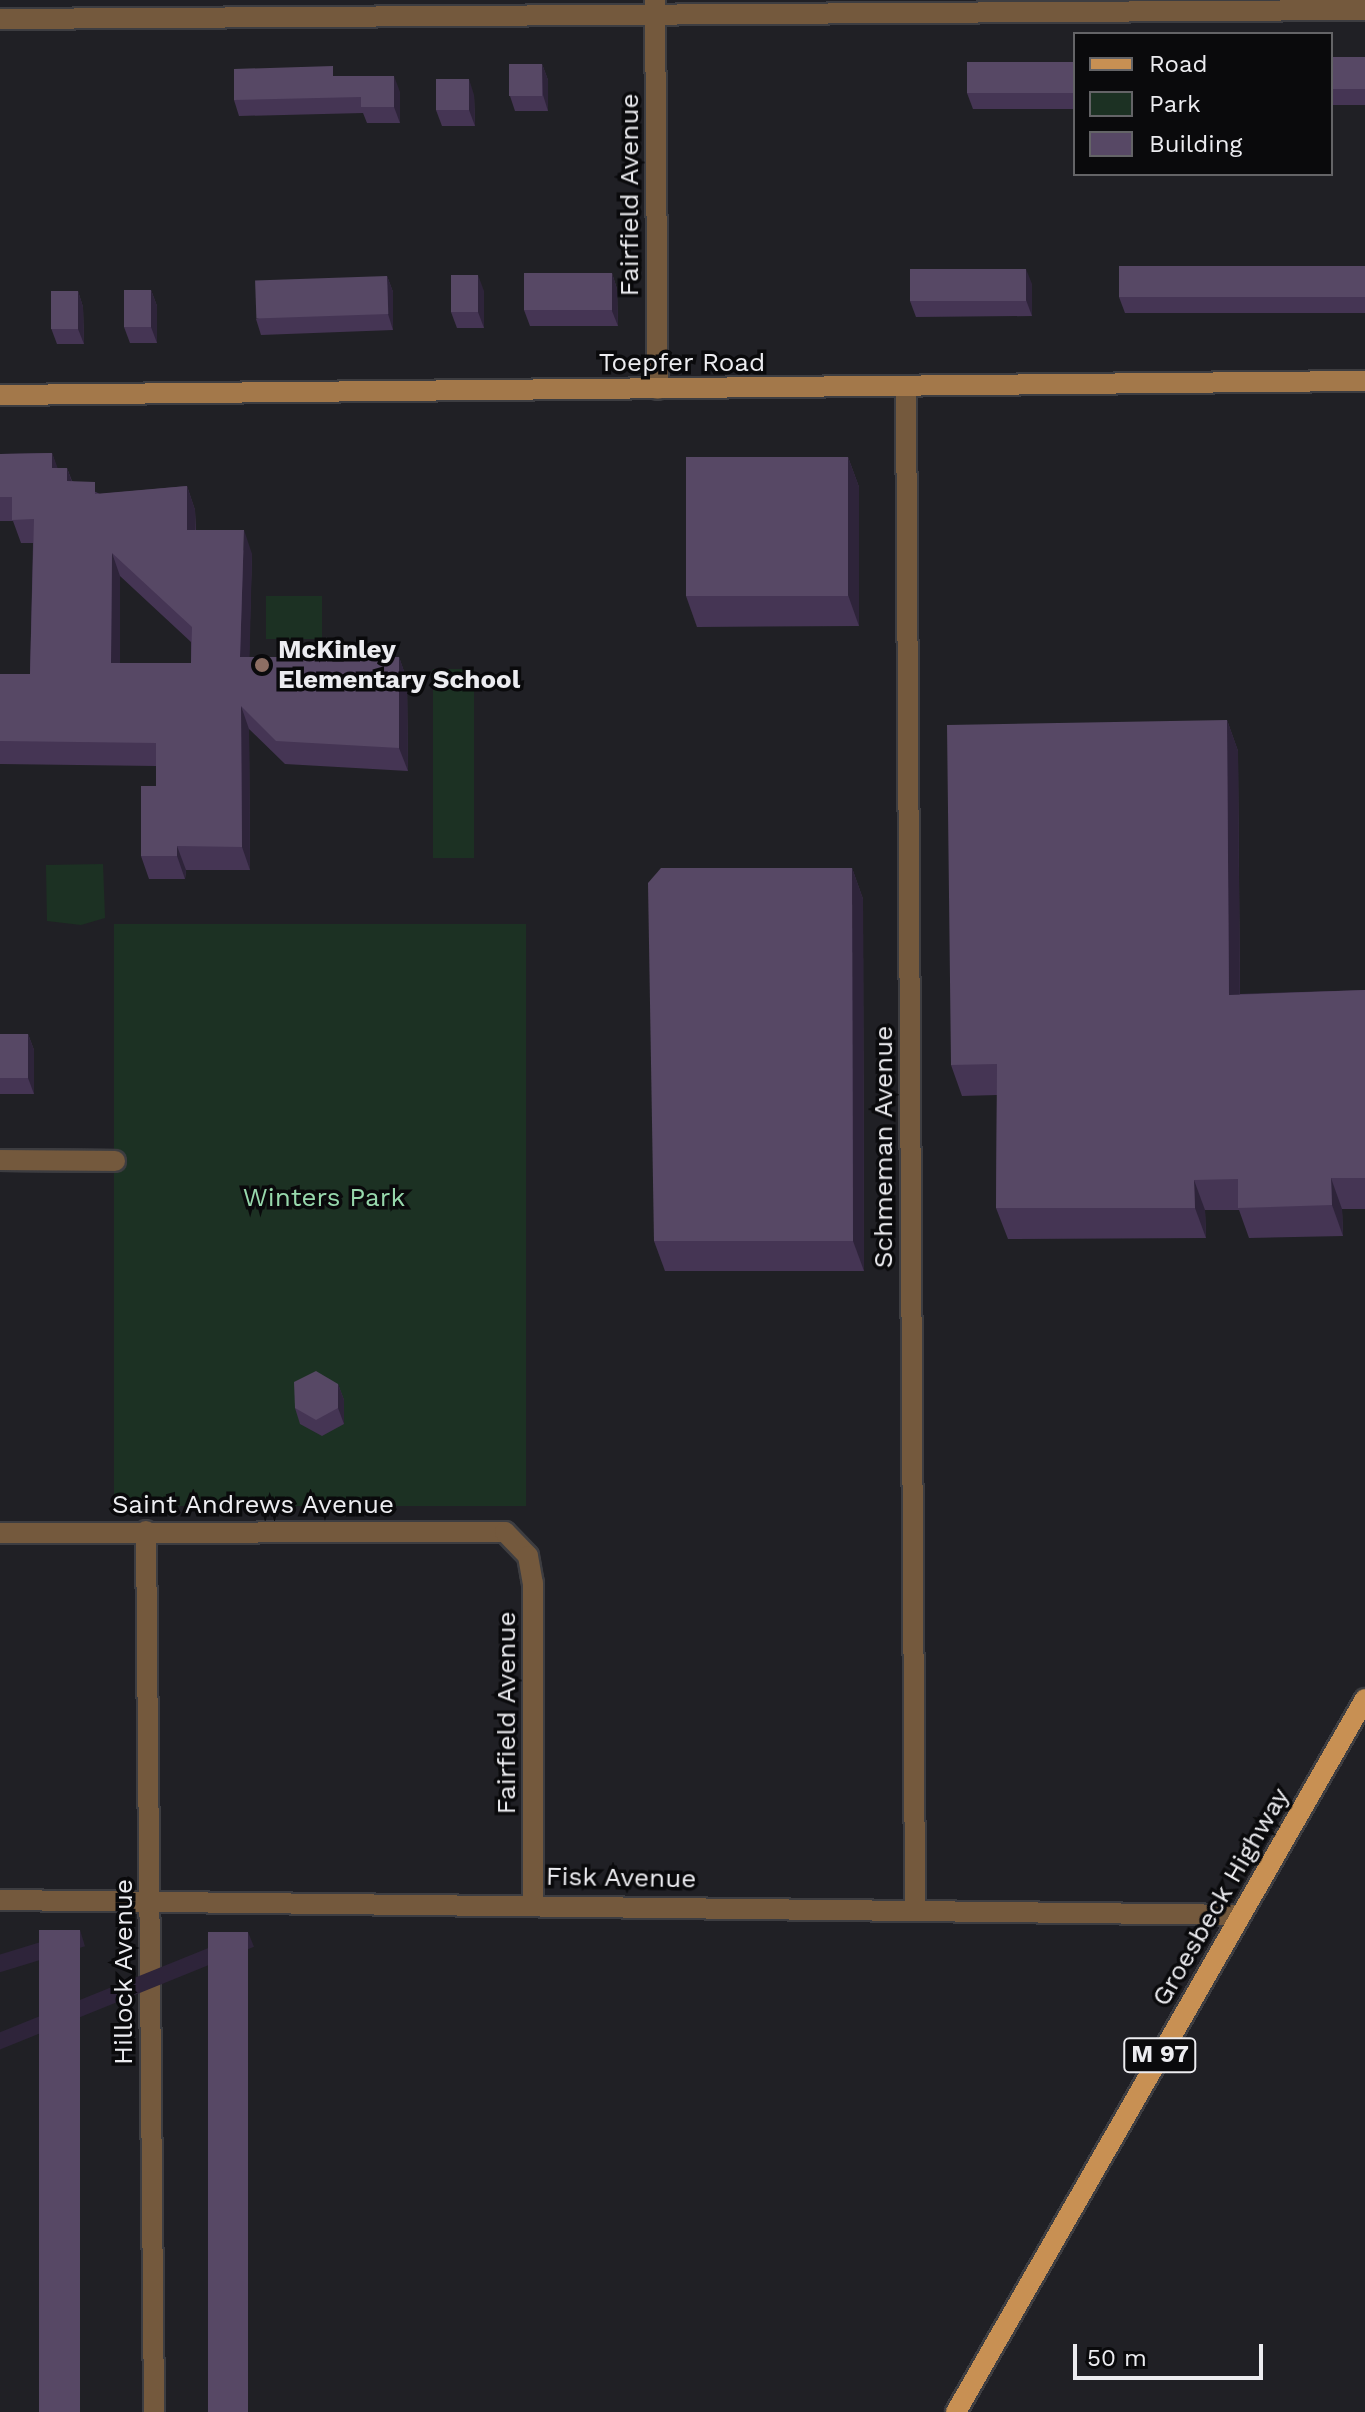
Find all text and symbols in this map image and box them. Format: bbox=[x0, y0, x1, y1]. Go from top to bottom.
legend bbox=[1073, 32, 1333, 176]
text: Road bbox=[1149, 50, 1208, 78]
text: Park bbox=[1149, 90, 1201, 118]
street label: Fairfield Avenue bbox=[614, 93, 646, 297]
text: Building bbox=[1149, 130, 1242, 158]
street label: Toepfer Road bbox=[598, 347, 766, 379]
place label: McKinley Elementary School bbox=[278, 634, 521, 696]
marker: McKinley Elementary School bbox=[253, 656, 271, 674]
street label: Schmeman Avenue bbox=[868, 1025, 900, 1269]
park label: Winters Park bbox=[243, 1182, 405, 1214]
street label: Saint Andrews Avenue bbox=[111, 1489, 395, 1521]
street label: Fairfield Avenue bbox=[491, 1611, 523, 1815]
street label: Groesbeck Highway bbox=[1146, 1782, 1296, 2012]
street label: Fisk Avenue bbox=[545, 1861, 697, 1895]
street label: Hillock Avenue bbox=[108, 1878, 140, 2066]
road number: M 97 bbox=[1122, 2035, 1198, 2075]
scale bar bbox=[1077, 2328, 1267, 2378]
text: 50 m bbox=[1087, 2344, 1147, 2372]

